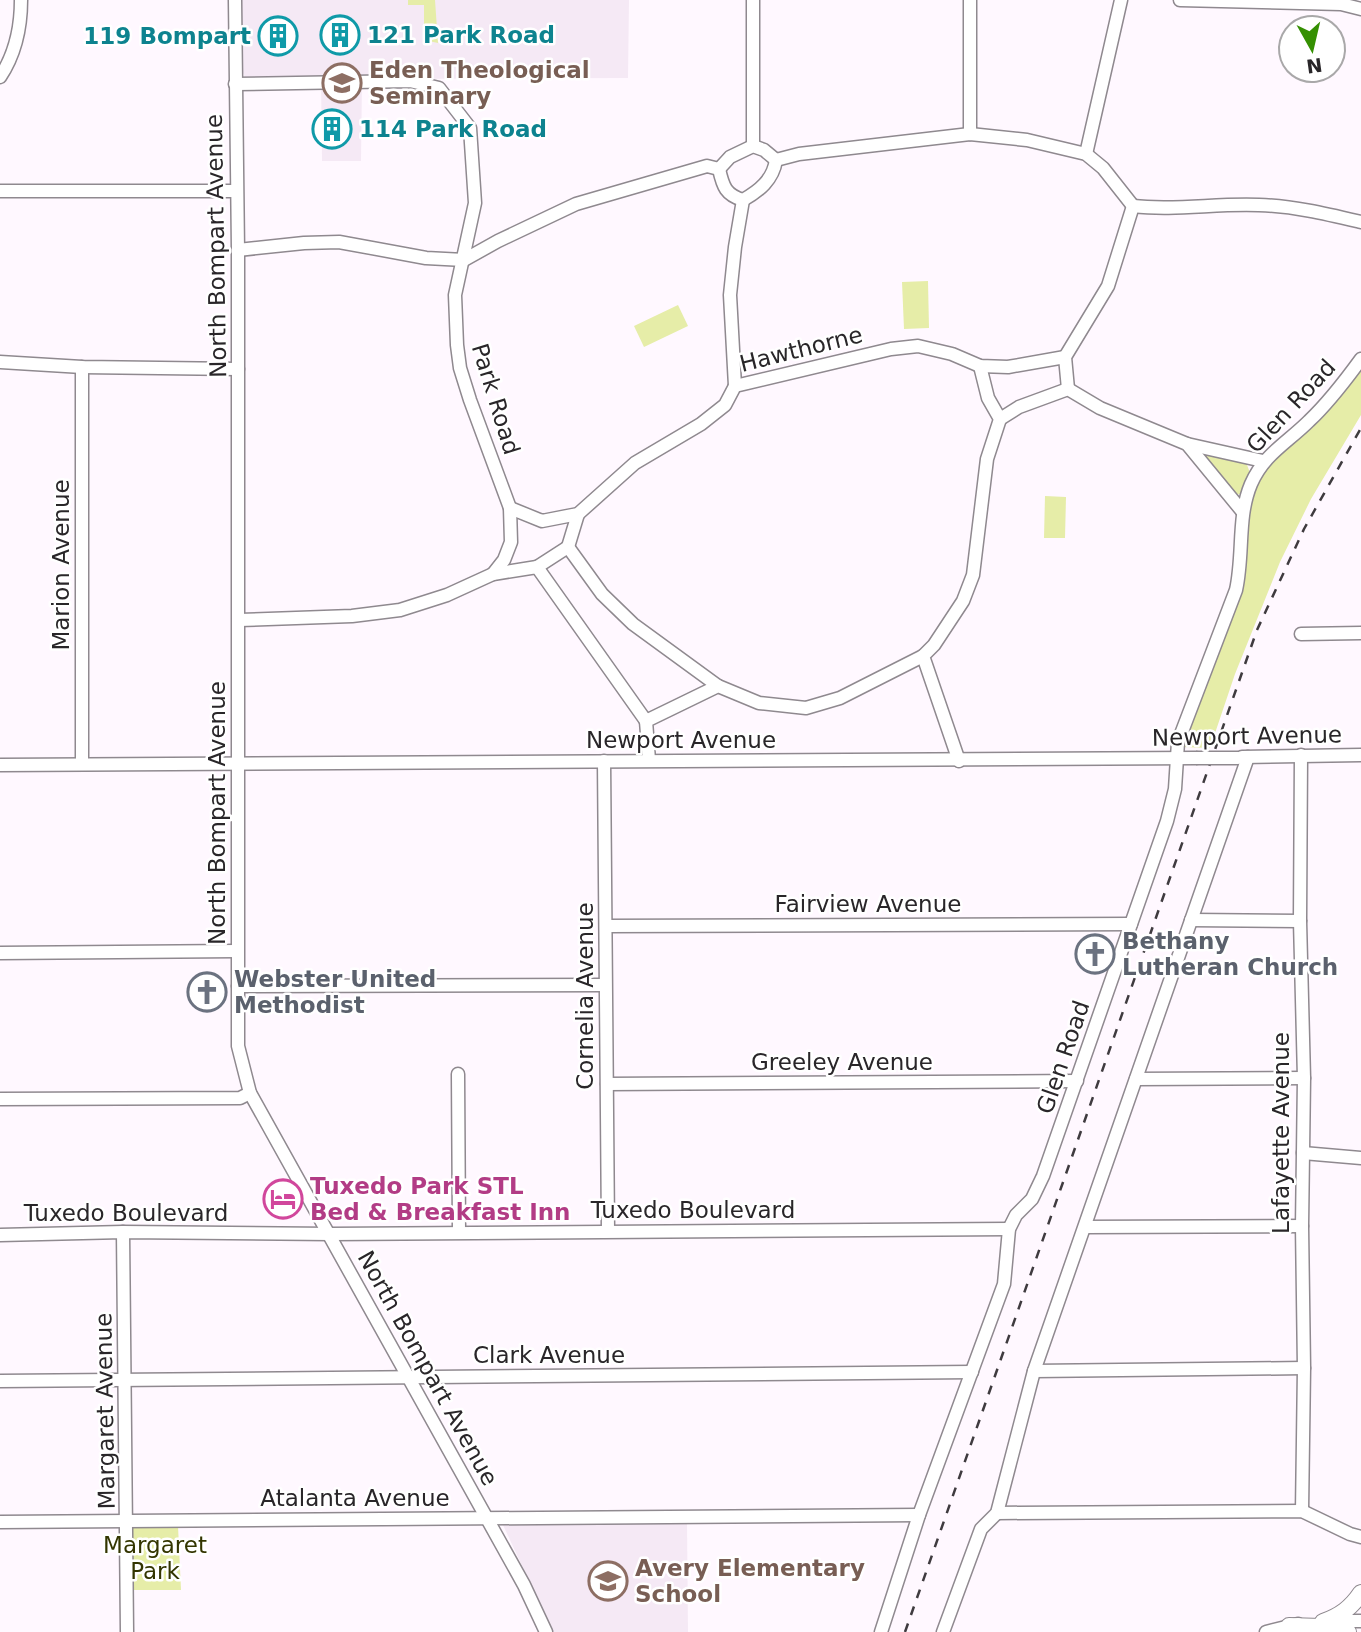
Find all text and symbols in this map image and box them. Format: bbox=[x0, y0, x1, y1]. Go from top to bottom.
building icon: 121 Park Road bbox=[319, 14, 361, 56]
north arrow bbox=[1277, 14, 1347, 84]
building icon: 119 Bompart bbox=[257, 15, 299, 57]
place label: 121 Park Road bbox=[367, 22, 555, 48]
place label: 119 Bompart bbox=[83, 23, 251, 49]
text: N bbox=[1305, 54, 1324, 78]
place label: Eden Theological Seminary bbox=[369, 57, 590, 109]
school or university icon: Eden Theological Seminary bbox=[321, 62, 363, 104]
building icon: 114 Park Road bbox=[311, 108, 353, 150]
street label: North Bompart Avenue bbox=[201, 114, 231, 378]
place label: 114 Park Road bbox=[359, 116, 547, 142]
street label: Hawthorne bbox=[737, 321, 865, 377]
street label: Park Road bbox=[467, 340, 525, 458]
street label: Glen Road bbox=[1241, 354, 1341, 458]
street label: Marion Avenue bbox=[48, 479, 74, 651]
street label: North Bompart Avenue bbox=[204, 681, 230, 945]
street label: Newport Avenue bbox=[1152, 721, 1342, 751]
street label: Newport Avenue bbox=[586, 727, 776, 753]
street label: Fairview Avenue bbox=[775, 891, 961, 917]
street label: Cornelia Avenue bbox=[572, 902, 598, 1090]
place label: Bethany Lutheran Church bbox=[1122, 928, 1338, 980]
church icon: Bethany Lutheran Church bbox=[1074, 933, 1116, 975]
place label: Webster United Methodist bbox=[234, 966, 436, 1018]
church icon: Webster United Methodist bbox=[186, 971, 228, 1013]
street label: Glen Road bbox=[1032, 997, 1094, 1117]
street label: Lafayette Avenue bbox=[1268, 1032, 1294, 1234]
street label: Greeley Avenue bbox=[751, 1049, 933, 1075]
place label: Tuxedo Park STL Bed & Breakfast Inn bbox=[310, 1173, 570, 1225]
hotel icon: Tuxedo Park STL Bed & Breakfast Inn bbox=[262, 1178, 304, 1220]
street label: Tuxedo Boulevard bbox=[590, 1197, 795, 1223]
street label: Tuxedo Boulevard bbox=[23, 1200, 228, 1226]
street label: North Bompart Avenue bbox=[353, 1246, 503, 1490]
street label: Margaret Avenue bbox=[90, 1312, 120, 1510]
street label: Clark Avenue bbox=[473, 1342, 625, 1368]
street label: Atalanta Avenue bbox=[260, 1485, 450, 1511]
park label: Margaret Park bbox=[103, 1532, 207, 1584]
place label: Avery Elementary School bbox=[635, 1555, 865, 1607]
school or university icon: Avery Elementary School bbox=[587, 1560, 629, 1602]

